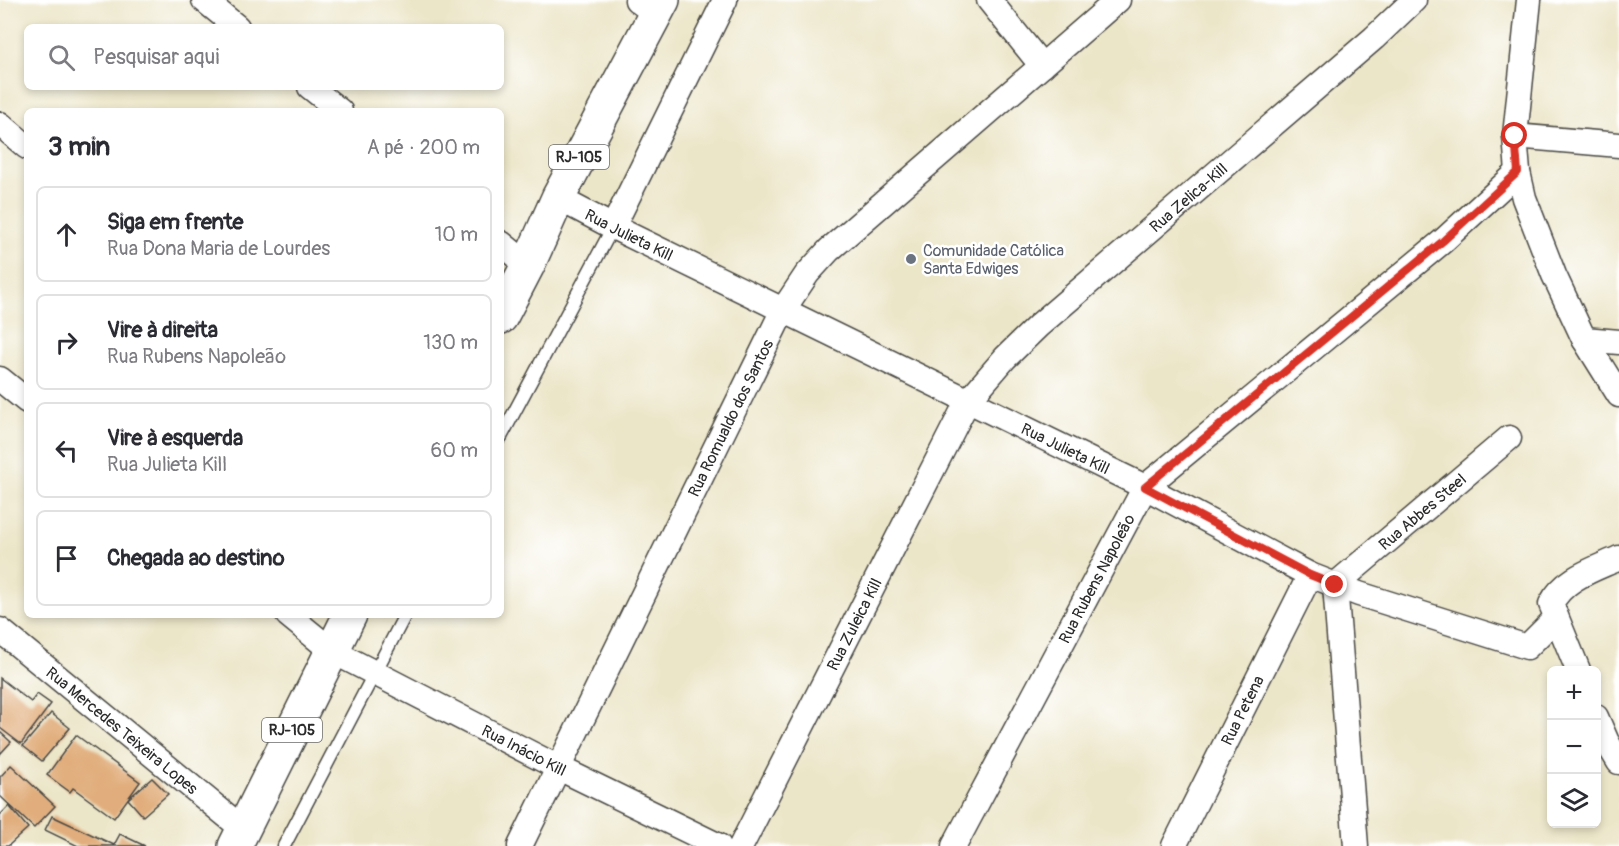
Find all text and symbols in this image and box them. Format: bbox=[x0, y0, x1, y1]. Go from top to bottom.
search box bbox=[24, 24, 504, 90]
icon: search bbox=[45, 41, 78, 74]
text: Pesquisar aqui bbox=[93, 43, 219, 71]
route start bbox=[1501, 122, 1527, 148]
text: 3 min bbox=[48, 131, 110, 163]
text: A pé · 200 m bbox=[367, 135, 480, 160]
road number: RJ-105 bbox=[549, 145, 609, 169]
street label: Rua Zelica-Kill bbox=[1146, 159, 1232, 237]
street label: Rua Julieta Kill bbox=[581, 205, 676, 266]
text: Siga em frente bbox=[107, 208, 243, 236]
icon: ahead bbox=[50, 218, 83, 251]
text: 10 m bbox=[434, 222, 478, 247]
text: Rua Dona Maria de Lourdes bbox=[107, 236, 330, 261]
place label: Comunidade Católica Santa Edwiges bbox=[923, 241, 1064, 279]
marker: Comunidade Católica Santa Edwiges bbox=[904, 252, 918, 266]
text: Vire à direita bbox=[107, 316, 218, 344]
icon: right bbox=[50, 326, 83, 359]
text: 130 m bbox=[423, 330, 478, 355]
street label: Rua Romualdo dos Santos bbox=[684, 336, 778, 500]
text: Rua Rubens Napoleão bbox=[107, 344, 286, 369]
street label: Rua Julieta Kill bbox=[1018, 419, 1113, 479]
text: Vire à esquerda bbox=[107, 424, 243, 452]
icon: left bbox=[50, 434, 83, 467]
text: 60 m bbox=[431, 438, 478, 463]
text: Rua Julieta Kill bbox=[107, 452, 227, 477]
street label: Rua Abbes Steel bbox=[1375, 470, 1471, 555]
street label: Rua Rubens Napoleão bbox=[1055, 511, 1140, 647]
icon: arrive bbox=[50, 542, 83, 575]
text: Chegada ao destino bbox=[107, 544, 285, 572]
route end bbox=[1321, 571, 1347, 597]
street label: Rua Zuleica Kill bbox=[823, 575, 887, 674]
street label: Rua Mercedes Teixeira Lopes bbox=[42, 663, 202, 799]
map controls bbox=[1547, 666, 1601, 828]
button: + bbox=[1547, 666, 1601, 720]
street label: Rua Petena bbox=[1217, 672, 1269, 749]
road number: RJ-105 bbox=[262, 718, 322, 742]
button: − bbox=[1547, 720, 1601, 774]
street label: Rua Inácio Kill bbox=[478, 721, 569, 781]
button: layers bbox=[1547, 774, 1601, 828]

